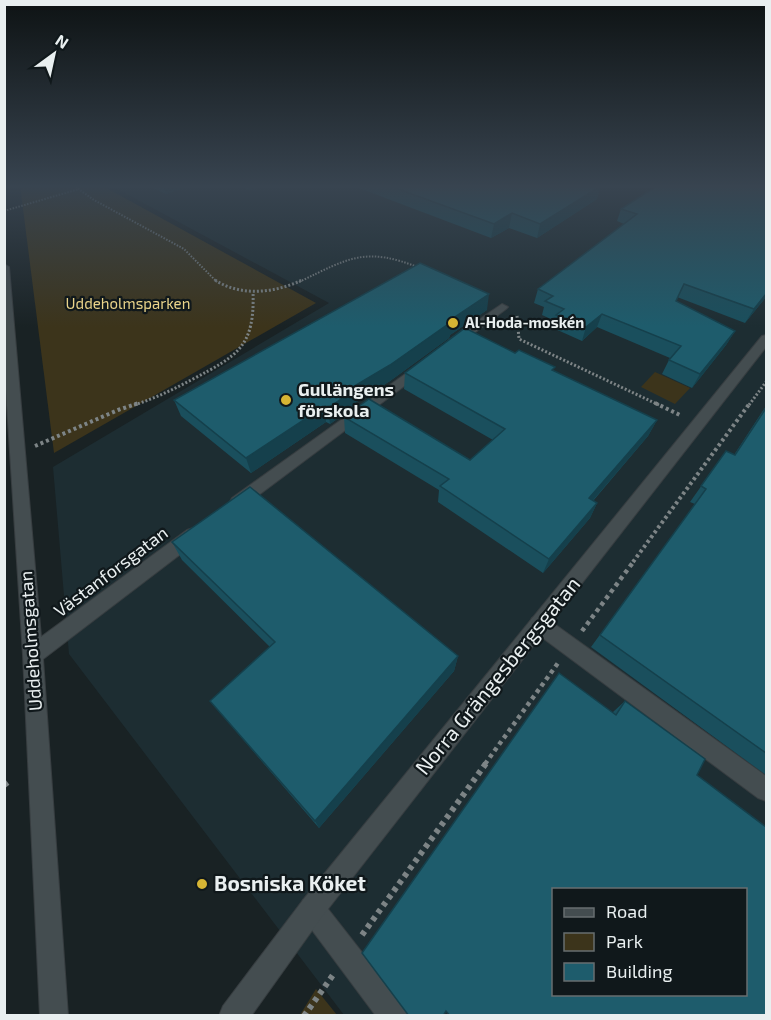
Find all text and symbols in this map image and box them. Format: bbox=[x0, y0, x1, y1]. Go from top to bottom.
north arrow bbox=[24, 24, 84, 84]
text: N bbox=[52, 30, 72, 52]
park label: Uddeholmsparken bbox=[66, 294, 190, 312]
place label: Al-Hoda-moskén bbox=[465, 313, 584, 331]
marker: Al-Hoda-moskén bbox=[446, 316, 460, 330]
place label: Gullängens förskola bbox=[298, 378, 394, 421]
marker: Gullängens förskola bbox=[279, 393, 293, 407]
street label: Västanforsgatan bbox=[49, 521, 172, 621]
street label: Uddeholmsgatan bbox=[14, 570, 46, 712]
street label: Norra Grängesbergsgatan bbox=[409, 571, 584, 779]
place label: Bosniska Köket bbox=[214, 870, 366, 895]
marker: Bosniska Köket bbox=[195, 877, 209, 891]
legend bbox=[552, 888, 747, 996]
text: Road bbox=[606, 900, 647, 922]
text: Park bbox=[606, 930, 643, 952]
text: Building bbox=[606, 960, 673, 982]

